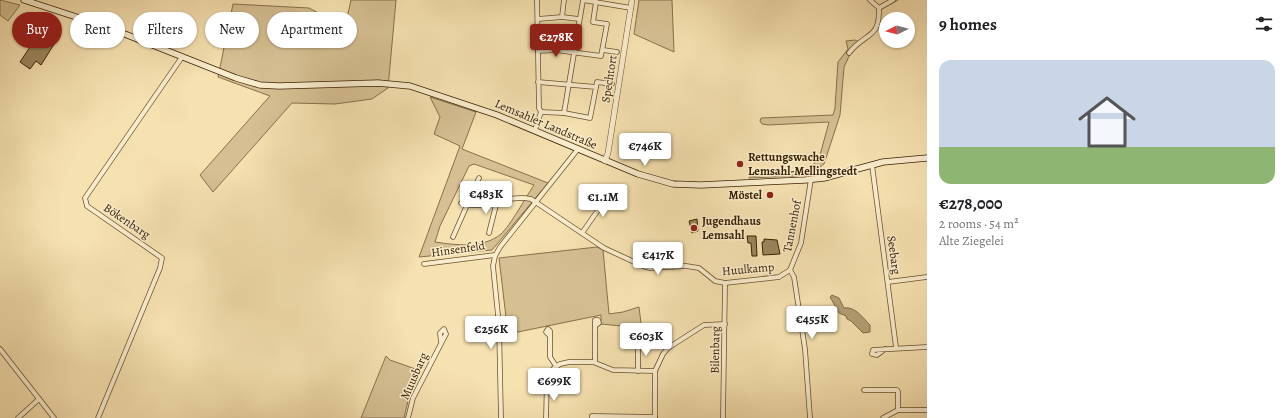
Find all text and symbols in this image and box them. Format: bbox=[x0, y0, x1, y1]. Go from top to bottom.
chip: Buy bbox=[12, 12, 62, 48]
chip: Rent bbox=[70, 12, 125, 48]
chip: Filters bbox=[133, 12, 197, 48]
chip: New bbox=[205, 12, 259, 48]
chip: Apartment bbox=[267, 12, 357, 48]
north arrow bbox=[879, 12, 915, 48]
map controls bbox=[879, 12, 915, 48]
text: 9 homes bbox=[939, 13, 997, 36]
icon: filters bbox=[1253, 13, 1275, 35]
pin: €278K bbox=[528, 24, 584, 58]
text: €278K bbox=[539, 28, 573, 45]
street label: Spechtort bbox=[597, 54, 621, 104]
icon: home bbox=[1071, 86, 1143, 158]
street label: Lemsahler Landstraße bbox=[492, 95, 600, 153]
pin: €746K bbox=[617, 133, 673, 167]
text: €746K bbox=[628, 137, 662, 154]
place label: Rettungswache Lemsahl-Mellingstedt bbox=[748, 149, 857, 179]
marker: Rettungswache Lemsahl-Mellingstedt bbox=[735, 159, 745, 169]
pin: €483K bbox=[458, 181, 514, 215]
pin: €1.1M bbox=[575, 184, 631, 218]
text: €483K bbox=[469, 185, 503, 202]
place label: Möstel bbox=[729, 187, 763, 203]
text: €1.1M bbox=[587, 188, 619, 205]
marker: Möstel bbox=[765, 190, 775, 200]
text: €278,000 bbox=[939, 192, 1003, 215]
street label: Tannenhof bbox=[779, 196, 805, 254]
street label: Bökenbarg bbox=[101, 200, 153, 242]
place label: Jugendhaus Lemsahl bbox=[702, 213, 761, 243]
text: 2 rooms · 54 m² bbox=[939, 215, 1018, 232]
marker: Jugendhaus Lemsahl bbox=[689, 223, 699, 233]
text: Alte Ziegelei bbox=[939, 232, 1004, 249]
street label: Seebarg bbox=[883, 234, 905, 276]
street label: Hinsenfeld bbox=[430, 237, 486, 261]
pin: €417K bbox=[630, 242, 686, 276]
text: €417K bbox=[642, 246, 674, 263]
street label: Huulkamp bbox=[721, 259, 775, 279]
pin: €455K bbox=[784, 306, 840, 340]
text: €455K bbox=[795, 310, 829, 327]
pin: €256K bbox=[463, 316, 519, 350]
text: €256K bbox=[474, 320, 508, 337]
pin: €603K bbox=[618, 323, 674, 357]
street label: Bilenbarg bbox=[707, 326, 723, 374]
text: €603K bbox=[629, 327, 663, 344]
street label: Muusbarg bbox=[397, 350, 431, 402]
pin: €699K bbox=[526, 368, 582, 402]
text: €699K bbox=[537, 372, 571, 389]

